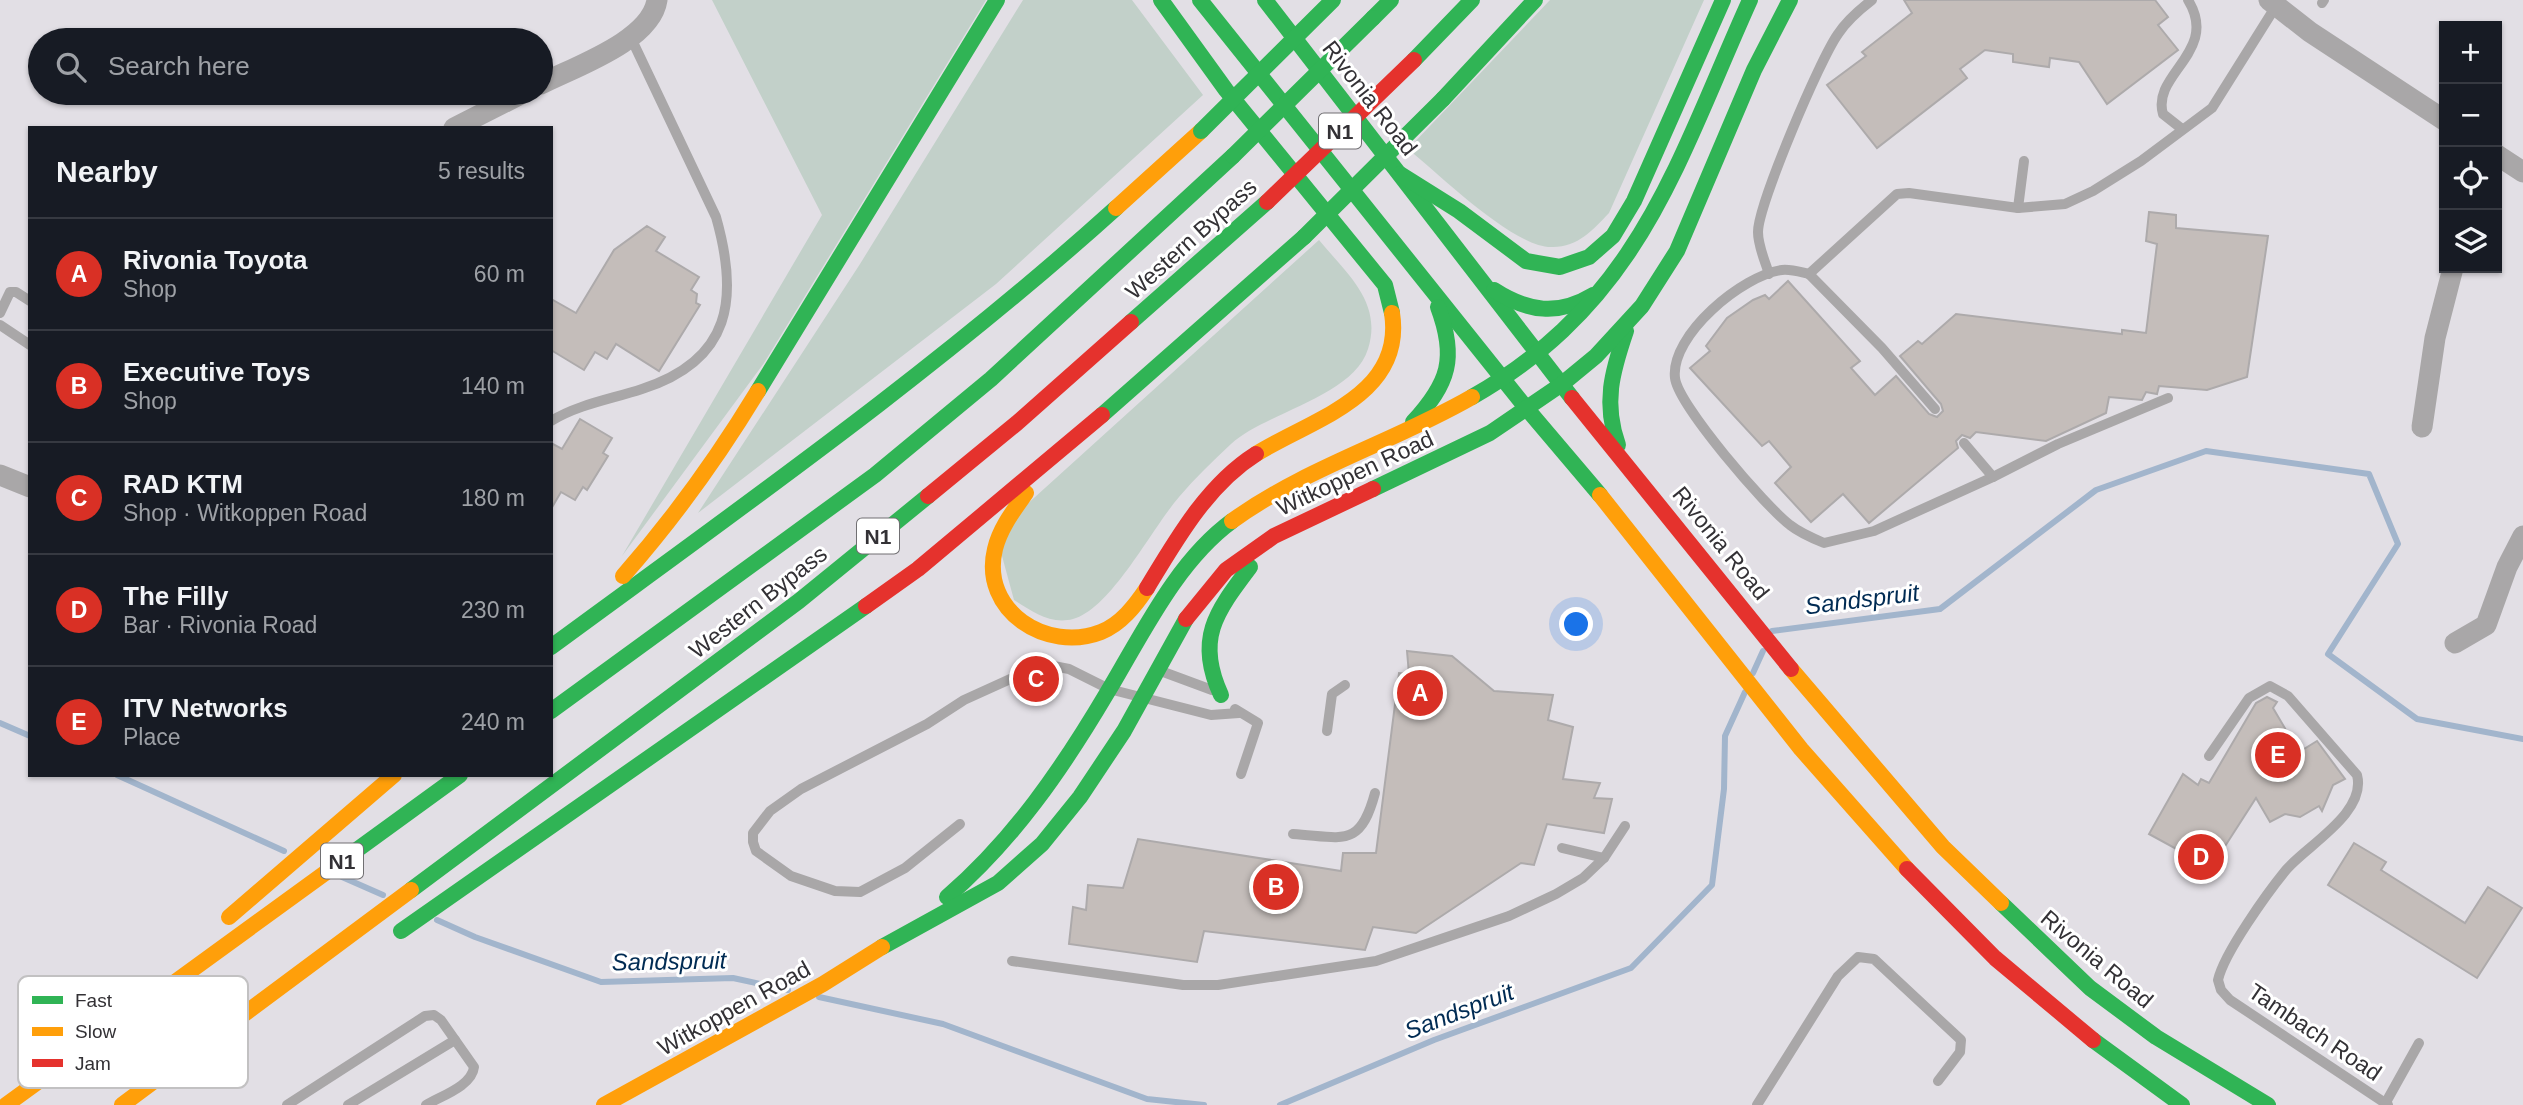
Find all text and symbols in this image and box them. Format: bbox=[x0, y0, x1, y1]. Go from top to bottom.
map controls bbox=[2439, 21, 2502, 273]
button: + bbox=[2439, 21, 2502, 84]
search box bbox=[28, 28, 553, 105]
street label: Rivonia Road bbox=[1317, 36, 1423, 160]
icon: search bbox=[52, 48, 90, 86]
text: Search here bbox=[108, 51, 250, 81]
button: − bbox=[2439, 84, 2502, 147]
road number: N1 bbox=[1319, 114, 1361, 148]
button: locate bbox=[2439, 147, 2502, 210]
text: Nearby bbox=[56, 155, 158, 188]
text: 5 results bbox=[438, 158, 525, 184]
street label: Western Bypass bbox=[1120, 173, 1262, 305]
button: layers bbox=[2439, 210, 2502, 273]
text: Rivonia Toyota bbox=[123, 245, 307, 275]
text: A bbox=[71, 261, 87, 287]
text: 60 m bbox=[474, 261, 525, 287]
text: Shop bbox=[123, 276, 177, 302]
text: Executive Toys bbox=[123, 357, 310, 387]
text: B bbox=[71, 373, 87, 399]
text: 140 m bbox=[461, 373, 525, 399]
text: Shop bbox=[123, 388, 177, 414]
street label: Witkoppen Road bbox=[1272, 425, 1438, 521]
text: RAD KTM bbox=[123, 469, 243, 499]
street label: Rivonia Road bbox=[1667, 481, 1775, 605]
text: C bbox=[71, 485, 87, 511]
text: 180 m bbox=[461, 485, 525, 511]
text: Shop · Witkoppen Road bbox=[123, 500, 367, 526]
road number: N1 bbox=[857, 518, 899, 554]
street label: Western Bypass bbox=[684, 540, 832, 664]
water label: Sandspruit bbox=[1803, 578, 1922, 619]
text: The Filly bbox=[123, 581, 228, 611]
text: D bbox=[71, 597, 87, 623]
text: 230 m bbox=[461, 597, 525, 623]
your location bbox=[1559, 607, 1593, 641]
text: Bar · Rivonia Road bbox=[123, 612, 317, 638]
pin: C bbox=[1013, 653, 1059, 705]
pin: A bbox=[1397, 667, 1443, 719]
text: ITV Networks bbox=[123, 693, 288, 723]
text: E bbox=[71, 709, 87, 735]
text: 240 m bbox=[461, 709, 525, 735]
text: Place bbox=[123, 724, 181, 750]
pin: E bbox=[2255, 729, 2301, 781]
pin: D bbox=[2178, 831, 2224, 883]
road number: N1 bbox=[321, 844, 363, 878]
pin: B bbox=[1253, 861, 1299, 913]
street label: Rivonia Road bbox=[2036, 905, 2158, 1013]
water label: Sandspruit bbox=[611, 946, 728, 975]
street label: Witkoppen Road bbox=[653, 955, 815, 1061]
legend bbox=[18, 976, 248, 1088]
water label: Sandspruit bbox=[1401, 977, 1519, 1044]
street label: Tambach Road bbox=[2244, 978, 2386, 1086]
text: Fast bbox=[75, 990, 113, 1011]
text: Slow bbox=[75, 1021, 116, 1042]
text: Jam bbox=[75, 1053, 111, 1074]

